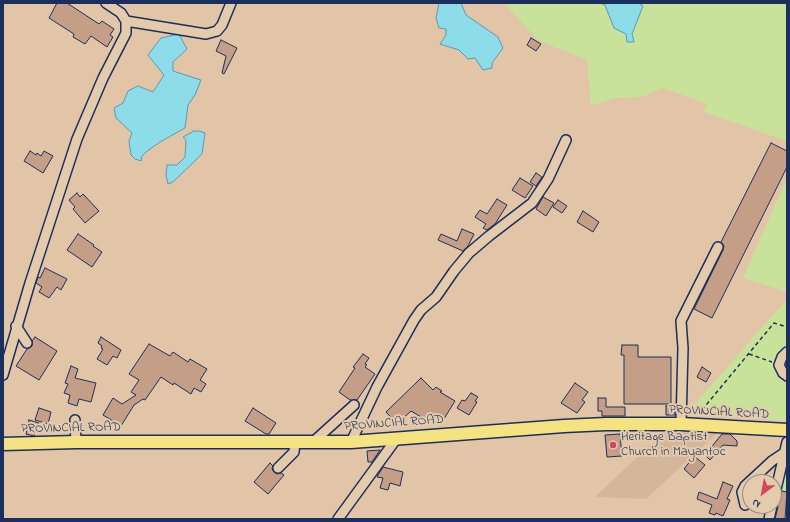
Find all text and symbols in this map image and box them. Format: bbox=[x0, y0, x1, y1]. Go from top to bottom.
street label: PROVINCIAL ROAD bbox=[669, 403, 769, 423]
street label: PROVINCIAL ROAD bbox=[343, 413, 445, 435]
street label: PROVINCIAL ROAD bbox=[21, 420, 121, 438]
place label: Heritage Baptist Church in Mayantoc bbox=[621, 430, 725, 461]
marker: Heritage Baptist Church in Mayantoc bbox=[608, 440, 618, 450]
north arrow bbox=[742, 474, 782, 514]
text: N bbox=[749, 495, 764, 512]

